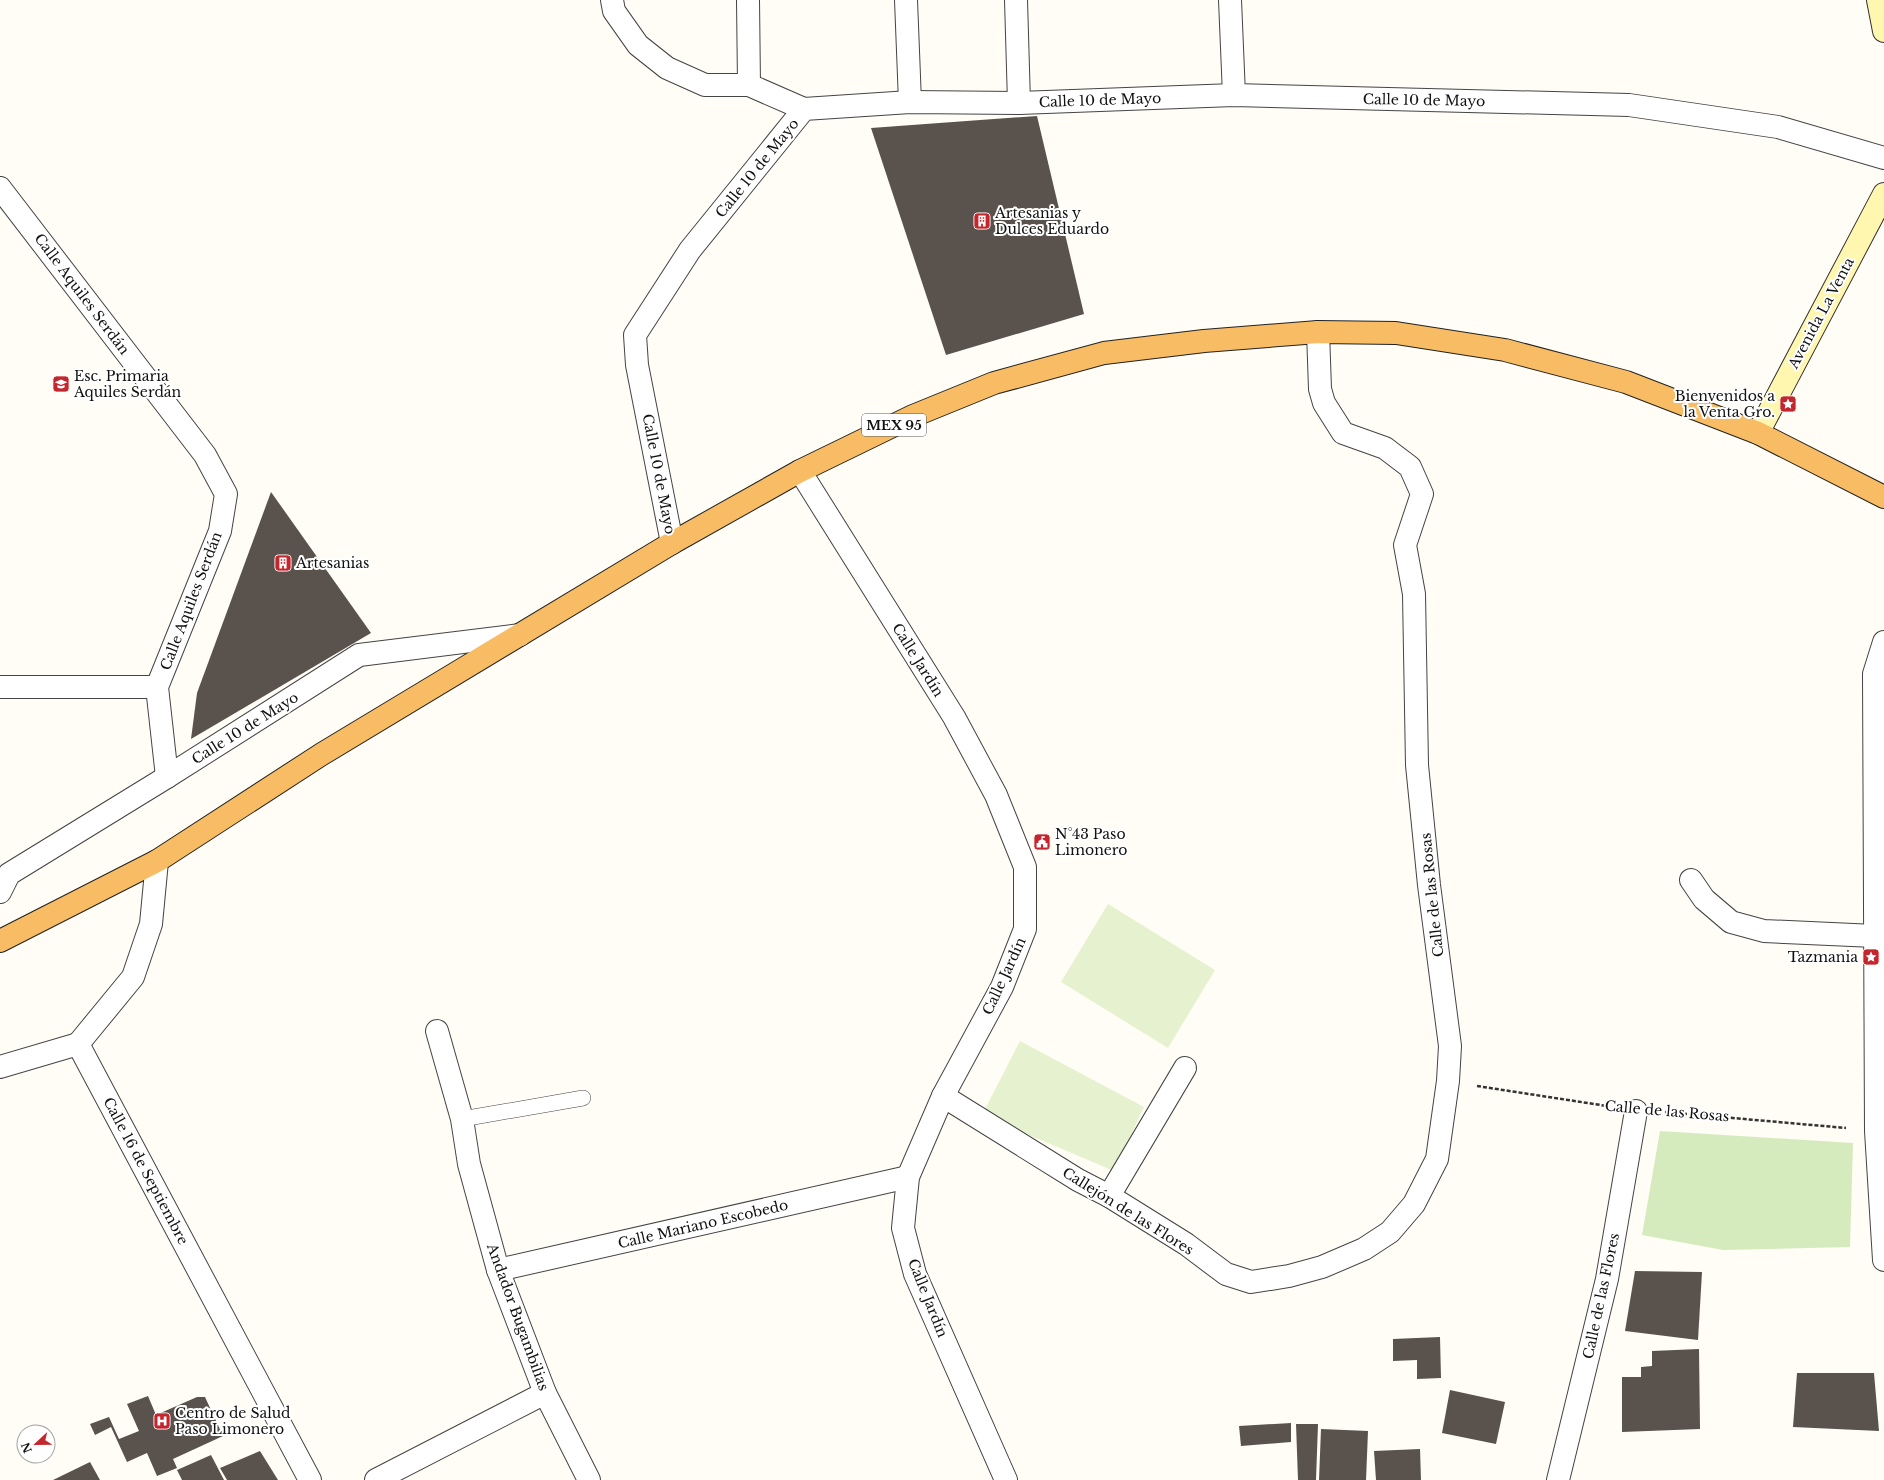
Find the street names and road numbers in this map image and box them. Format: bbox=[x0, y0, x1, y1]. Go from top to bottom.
street label: Calle 10 de Mayo bbox=[1039, 89, 1161, 111]
street label: Calle 10 de Mayo bbox=[1363, 90, 1485, 110]
street label: Calle 10 de Mayo bbox=[711, 115, 803, 221]
street label: Calle Aquiles Serdán bbox=[31, 230, 134, 358]
street label: Avenida La Venta bbox=[1784, 254, 1858, 373]
street label: Calle 10 de Mayo bbox=[638, 412, 680, 536]
road number: MEX 95 bbox=[862, 414, 926, 436]
street label: Calle Aquiles Serdán bbox=[156, 529, 226, 673]
street label: Calle Jardín bbox=[888, 620, 948, 700]
street label: Calle 10 de Mayo bbox=[188, 688, 302, 768]
street label: Calle de las Rosas bbox=[1417, 832, 1447, 958]
street label: Calle Jardín bbox=[978, 934, 1030, 1018]
street label: Calle 16 de Septiembre bbox=[99, 1094, 193, 1248]
street label: Calle de las Rosas bbox=[1604, 1097, 1730, 1125]
street label: Callejón de las Flores bbox=[1059, 1163, 1197, 1259]
street label: Calle Mariano Escobedo bbox=[616, 1196, 790, 1252]
street label: Calle de las Flores bbox=[1579, 1231, 1623, 1361]
street label: Andador Bugambilias bbox=[483, 1240, 553, 1393]
street label: Calle Jardín bbox=[904, 1256, 952, 1340]

